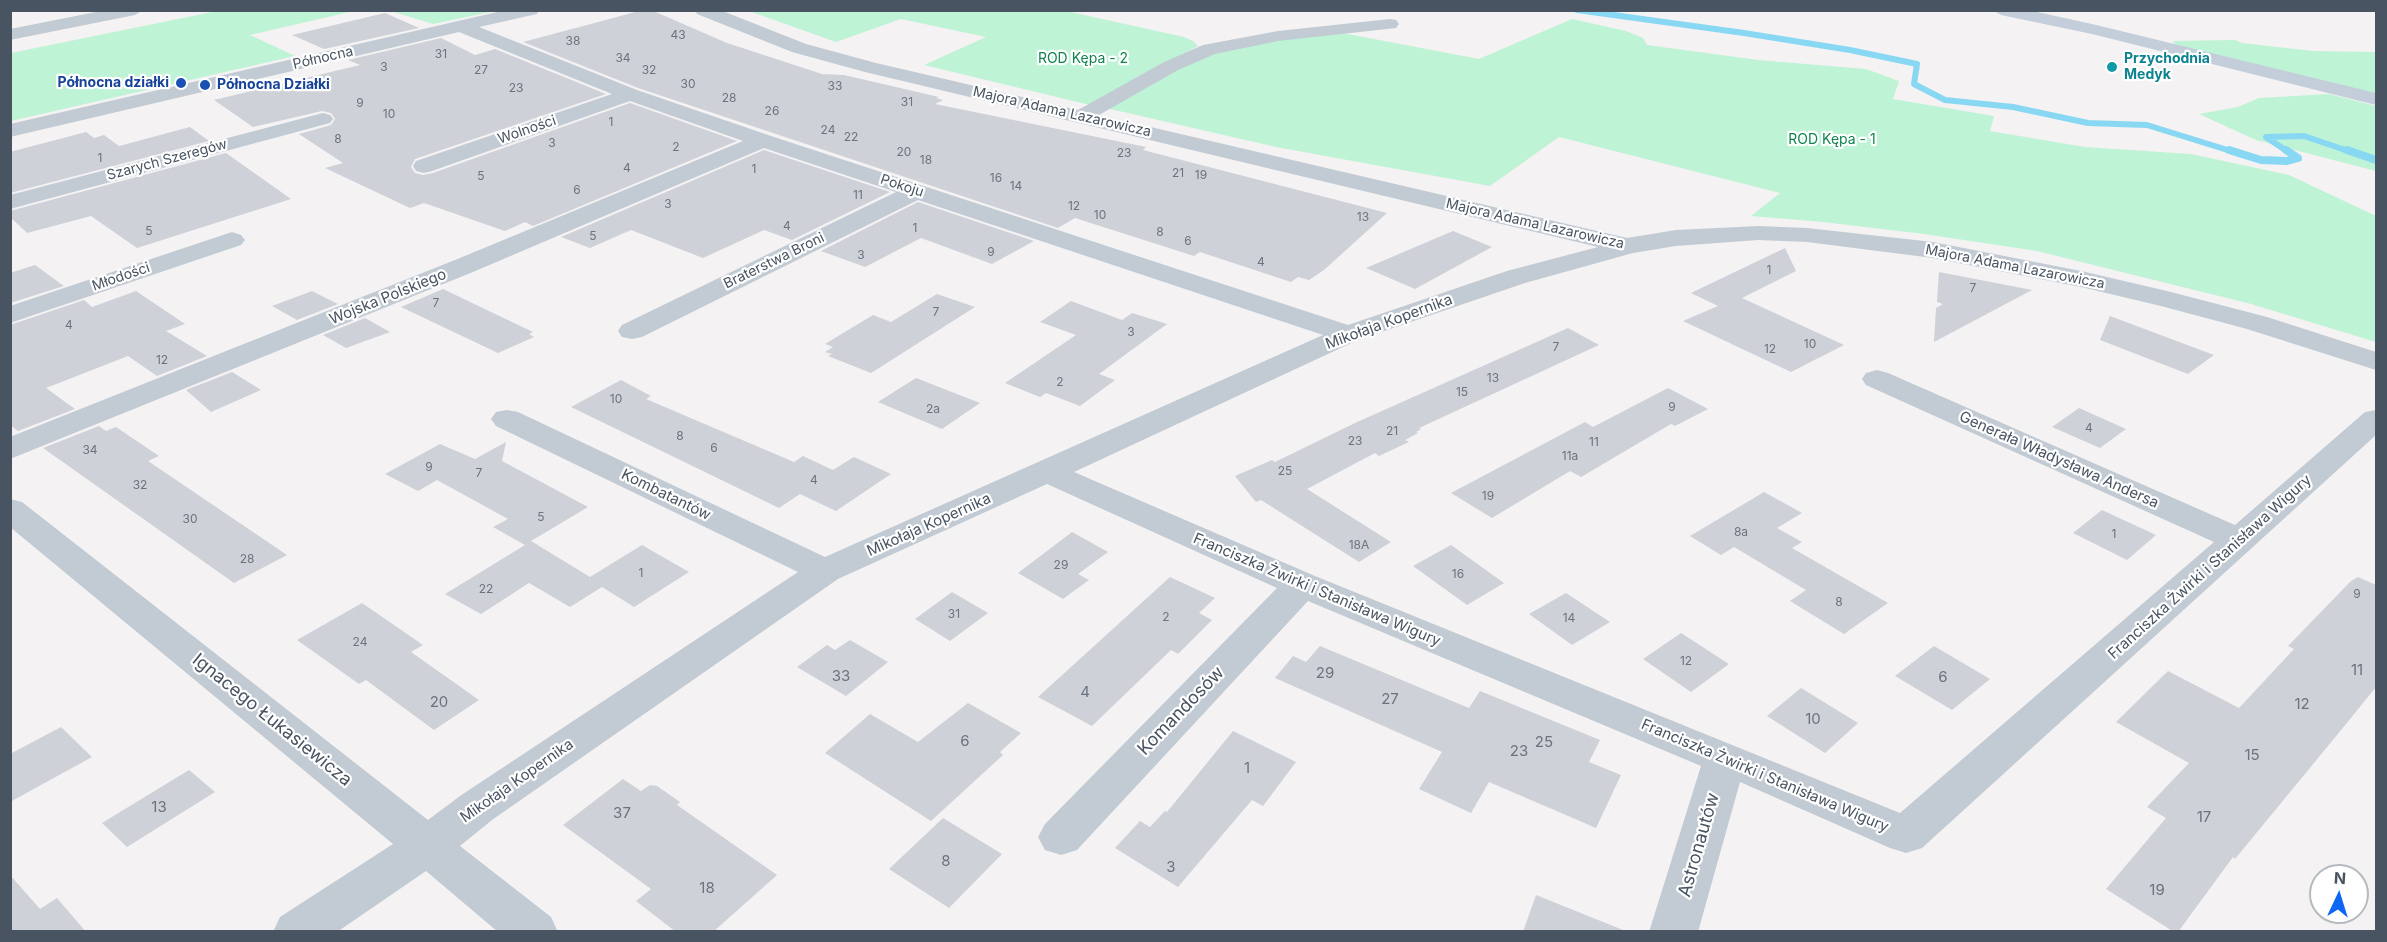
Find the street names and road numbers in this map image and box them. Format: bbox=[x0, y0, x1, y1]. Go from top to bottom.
street label: Północna bbox=[291, 43, 355, 73]
street label: Majora Adama Lazarowicza bbox=[971, 83, 1153, 141]
street label: Wolności bbox=[496, 112, 558, 148]
street label: Szarych Szeregów bbox=[105, 136, 229, 184]
street label: Pokoju bbox=[878, 171, 926, 201]
street label: Majora Adama Lazarowicza bbox=[1444, 195, 1626, 253]
street label: Braterstwa Broni bbox=[721, 229, 827, 293]
street label: Majora Adama Lazarowicza bbox=[1924, 241, 2106, 293]
street label: Młodości bbox=[90, 259, 152, 295]
street label: Wojska Polskiego bbox=[327, 265, 449, 329]
street label: Mikołaja Kopernika bbox=[1323, 291, 1455, 353]
street label: Generała Władysława Andersa bbox=[1956, 408, 2162, 512]
street label: Kombatantów bbox=[618, 466, 714, 524]
street label: Franciszka Żwirki i Stanisława Wigury bbox=[2105, 471, 2315, 663]
street label: Mikołaja Kopernika bbox=[864, 490, 994, 560]
street label: Franciszka Żwirki i Stanisława Wigury bbox=[1191, 530, 1443, 650]
street label: Ignacego Łukasiewicza bbox=[188, 649, 356, 791]
street label: Komandosów bbox=[1133, 662, 1229, 760]
street label: Franciszka Żwirki i Stanisława Wigury bbox=[1639, 716, 1891, 836]
street label: Mikołaja Kopernika bbox=[457, 735, 577, 827]
street label: Astronautów bbox=[1674, 790, 1724, 900]

